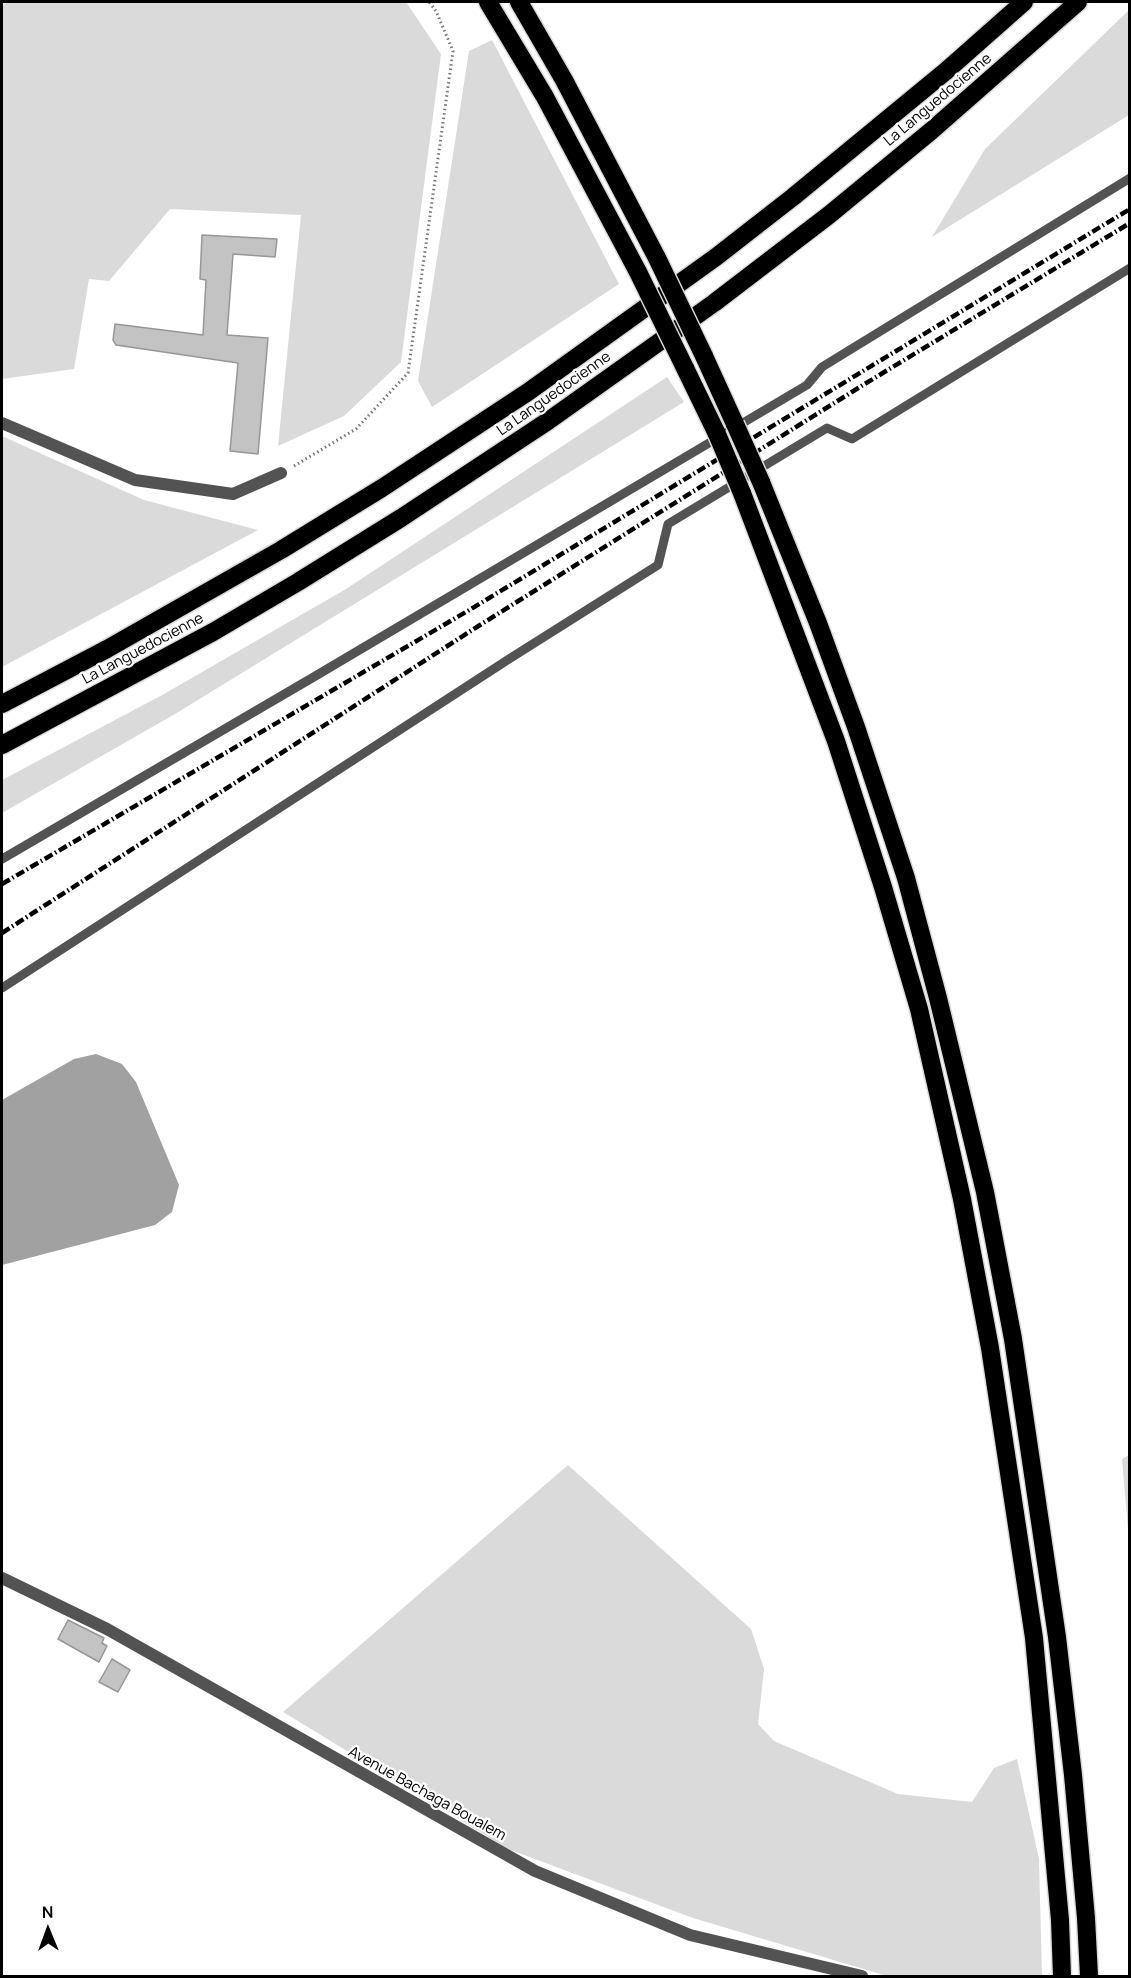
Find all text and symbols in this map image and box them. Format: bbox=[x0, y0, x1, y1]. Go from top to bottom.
street label: La Languedocienne bbox=[881, 50, 995, 150]
street label: La Languedocienne bbox=[494, 348, 614, 440]
street label: La Languedocienne bbox=[79, 609, 207, 689]
street label: Avenue Bachaga Boualem bbox=[345, 1743, 509, 1845]
north arrow bbox=[18, 1900, 78, 1960]
text: N bbox=[42, 1901, 54, 1923]

